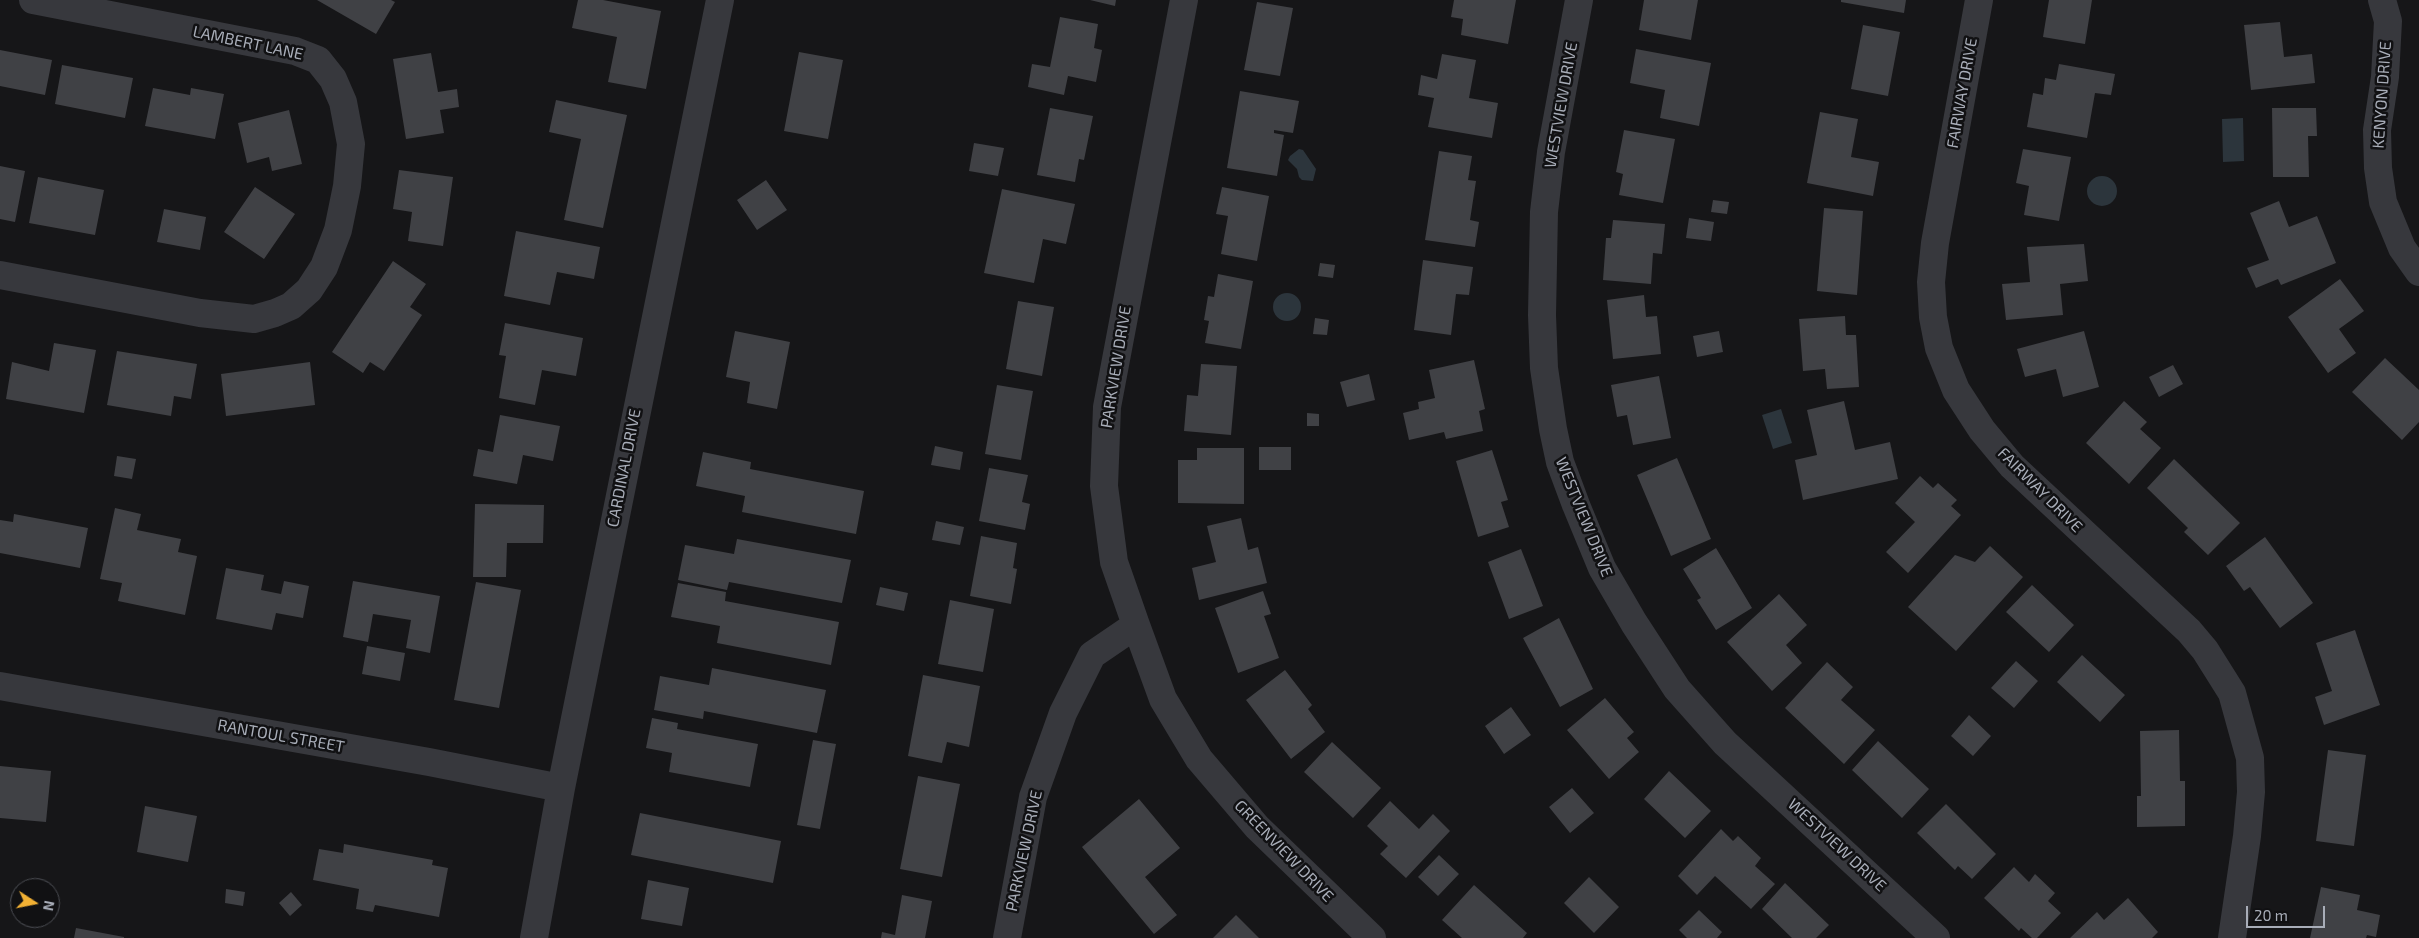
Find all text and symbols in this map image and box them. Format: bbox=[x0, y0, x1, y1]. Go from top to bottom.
street label: LAMBERT LANE bbox=[191, 22, 305, 64]
street label: FAIRWAY DRIVE bbox=[1943, 36, 1981, 150]
street label: WESTVIEW DRIVE bbox=[1540, 41, 1582, 169]
street label: KENYON DRIVE bbox=[2369, 41, 2395, 149]
street label: PARKVIEW DRIVE bbox=[1097, 305, 1135, 429]
street label: CARDINAL DRIVE bbox=[603, 407, 645, 529]
street label: FAIRWAY DRIVE bbox=[1994, 444, 2086, 536]
street label: WESTVIEW DRIVE bbox=[1551, 454, 1617, 580]
street label: RANTOUL STREET bbox=[216, 715, 346, 757]
street label: PARKVIEW DRIVE bbox=[1002, 789, 1046, 913]
street label: WESTVIEW DRIVE bbox=[1784, 795, 1890, 895]
street label: GREENVIEW DRIVE bbox=[1230, 796, 1338, 906]
north arrow bbox=[10, 878, 60, 928]
scale bar bbox=[2249, 896, 2328, 928]
text: N bbox=[40, 899, 59, 912]
text: 20 m bbox=[2254, 906, 2288, 924]

